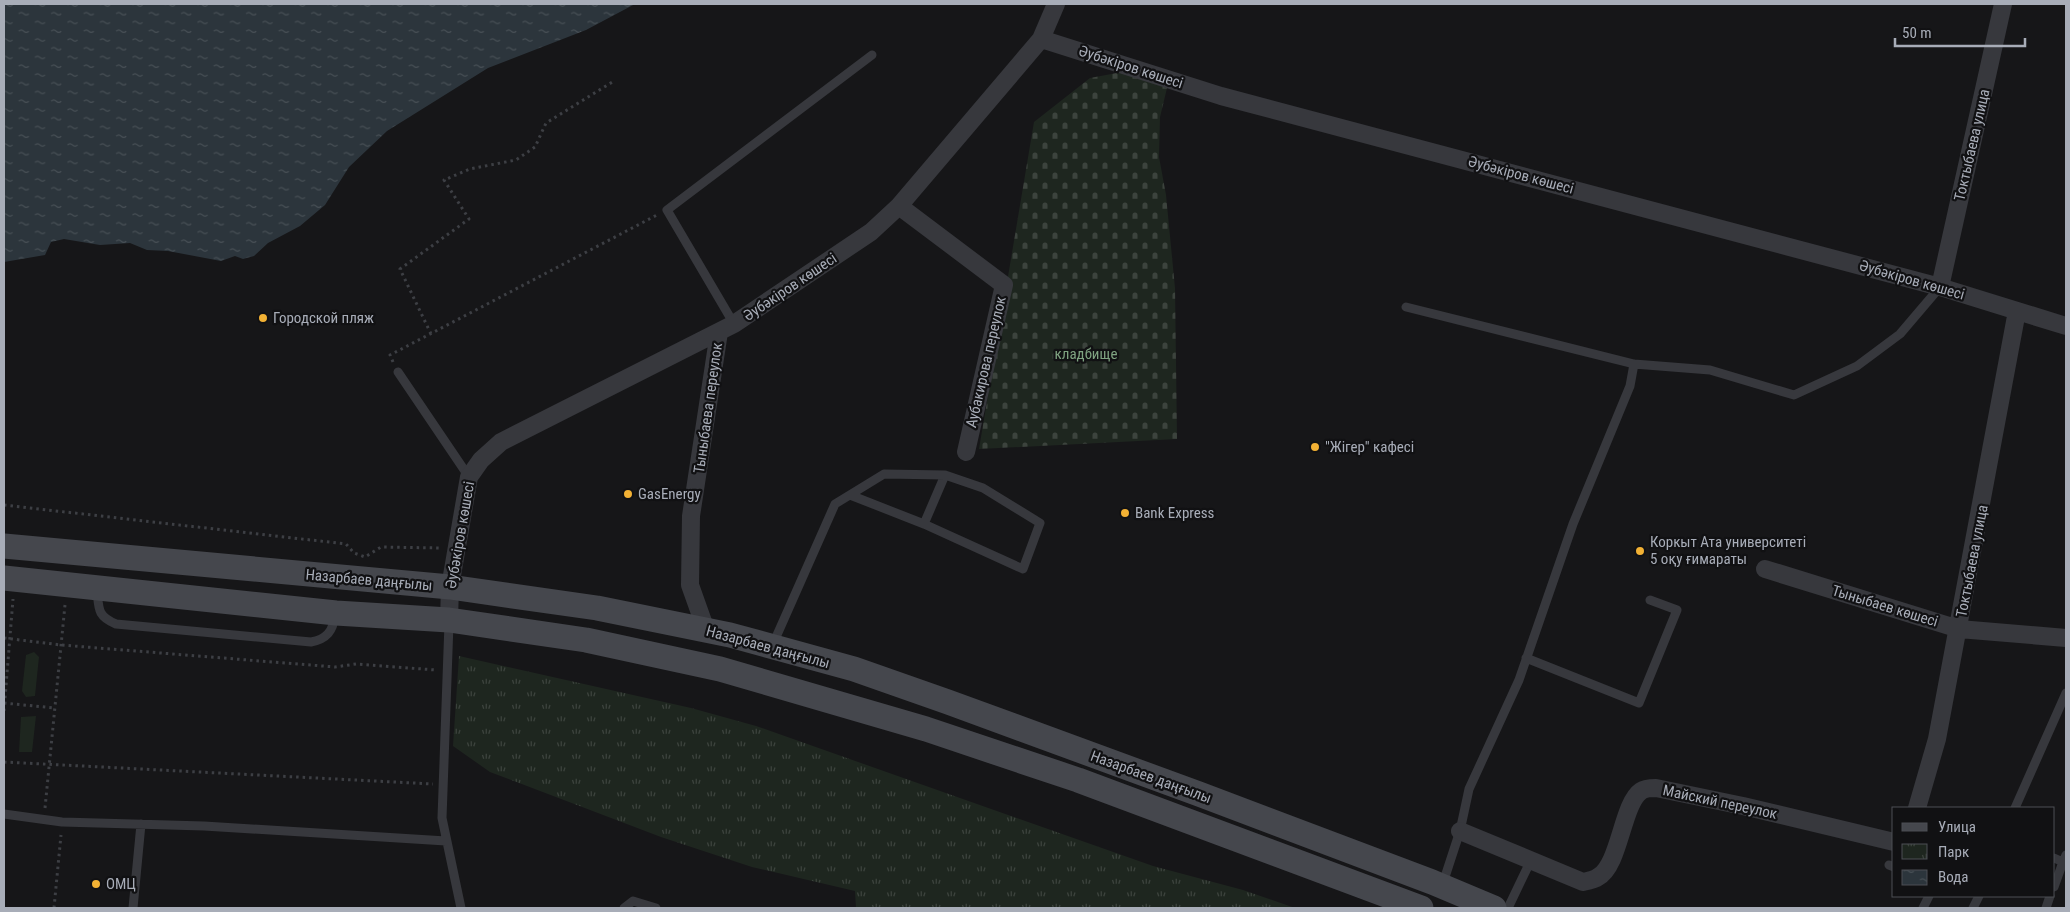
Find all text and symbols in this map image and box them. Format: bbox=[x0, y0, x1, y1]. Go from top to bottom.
scale bar bbox=[1895, 15, 2025, 47]
text: 50 m bbox=[1902, 24, 1932, 42]
street label: Әубәкіров көшесі bbox=[1077, 42, 1185, 92]
street label: Токтыбаева улица bbox=[1950, 87, 1994, 203]
street label: Әубәкіров көшесі bbox=[1466, 152, 1576, 198]
street label: Әубәкіров көшесі bbox=[740, 249, 840, 325]
street label: Әубәкіров көшесі bbox=[1857, 256, 1967, 304]
street label: Аубакирова переулок bbox=[962, 295, 1010, 429]
place label: Городской пляж bbox=[273, 309, 374, 327]
marker: Городской пляж bbox=[257, 312, 269, 324]
street label: Тыныбаева переулок bbox=[690, 341, 726, 475]
park label: кладбище bbox=[1055, 345, 1117, 363]
place label: "Жігер" кафесі bbox=[1325, 438, 1414, 456]
marker: "Жігер" кафесі bbox=[1309, 441, 1321, 453]
street label: Әубәкіров көшесі bbox=[442, 480, 478, 590]
place label: GasEnergy bbox=[638, 485, 701, 503]
marker: GasEnergy bbox=[622, 488, 634, 500]
street label: Токтыбаева улица bbox=[1952, 503, 1992, 619]
place label: Bank Express bbox=[1135, 504, 1215, 522]
marker: Bank Express bbox=[1119, 507, 1131, 519]
place label: Коркыт Ата университеті 5 оқу ғимараты bbox=[1650, 533, 1806, 568]
marker: Коркыт Ата университеті 5 оқу ғимараты bbox=[1634, 545, 1646, 557]
street label: Назарбаев даңғылы bbox=[305, 565, 433, 595]
street label: Тыныбаев көшесі bbox=[1830, 581, 1940, 631]
street label: Назарбаев даңғылы bbox=[704, 622, 832, 672]
street label: Назарбаев даңғылы bbox=[1088, 747, 1214, 807]
street label: Майский переулок bbox=[1661, 781, 1779, 823]
legend bbox=[1892, 807, 2055, 897]
text: Улица bbox=[1938, 818, 1976, 836]
text: Парк bbox=[1938, 843, 1969, 861]
text: Вода bbox=[1938, 868, 1968, 886]
place label: ОМЦ bbox=[106, 875, 136, 893]
marker: ОМЦ bbox=[90, 878, 102, 890]

